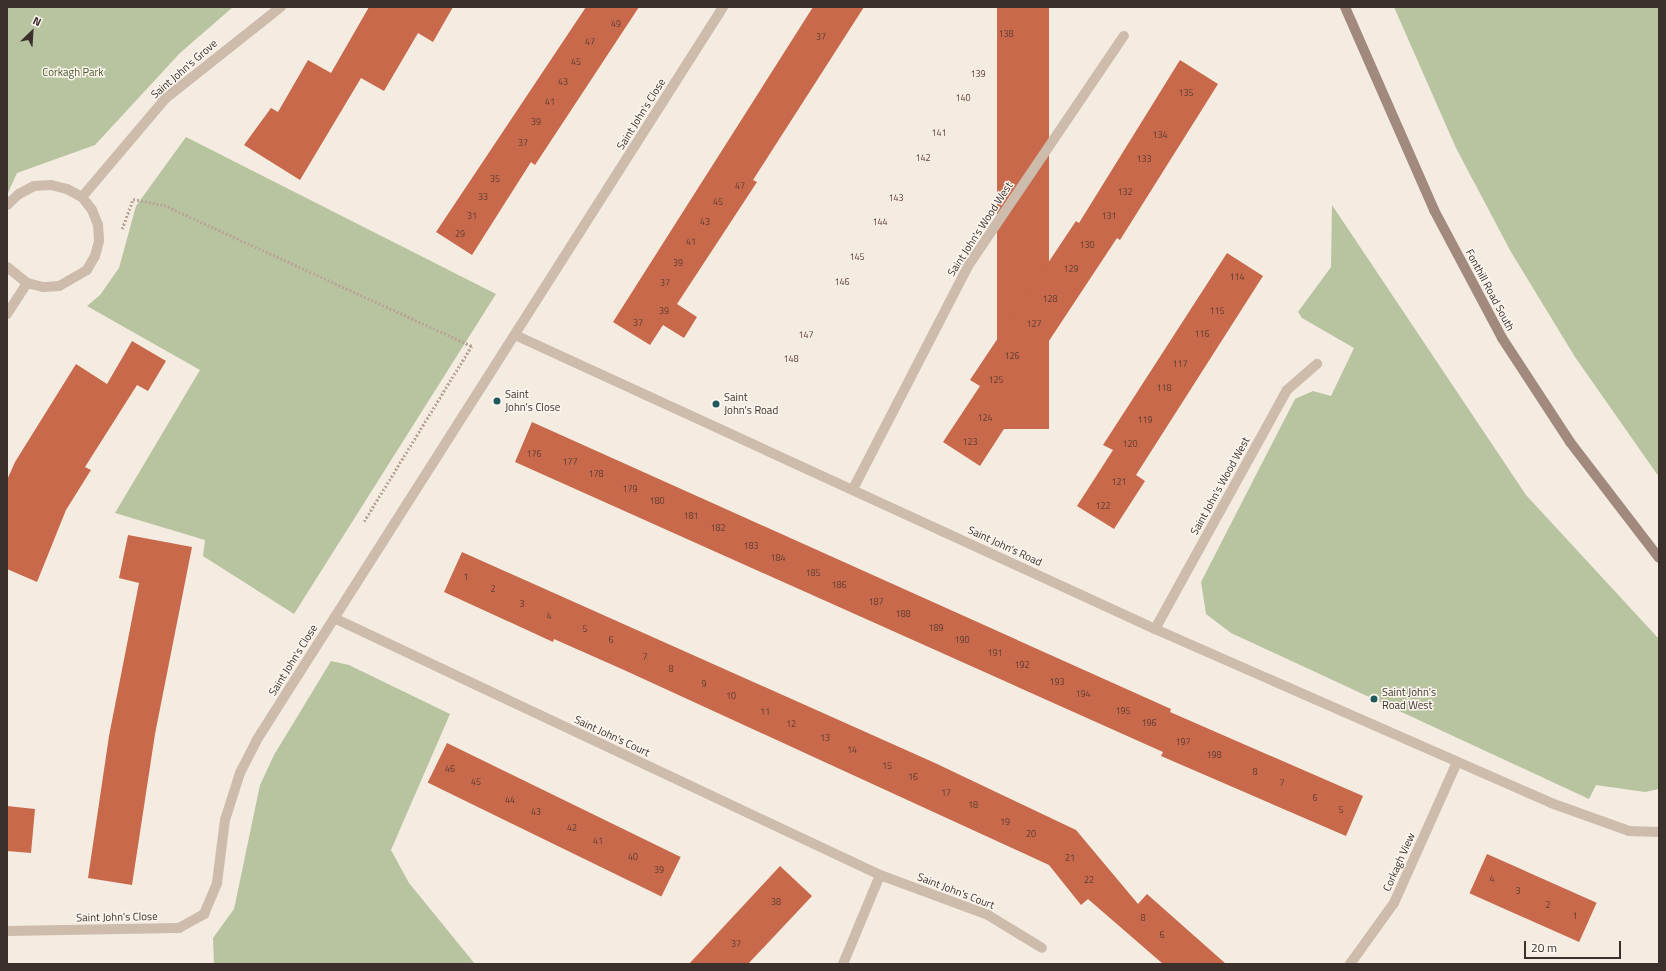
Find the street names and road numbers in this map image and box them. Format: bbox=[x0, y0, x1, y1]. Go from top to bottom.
street label: Saint John's Grove bbox=[148, 37, 220, 101]
street label: Saint John's Close bbox=[614, 76, 668, 152]
street label: Saint John's Wood West bbox=[945, 179, 1015, 279]
street label: Fonthill Road South bbox=[1463, 247, 1517, 333]
street label: Saint John's Wood West bbox=[1188, 435, 1252, 537]
street label: Saint John's Road bbox=[966, 523, 1044, 569]
street label: Saint John's Close bbox=[266, 622, 320, 698]
street label: Saint John's Court bbox=[572, 713, 652, 759]
street label: Corkagh View bbox=[1380, 831, 1418, 893]
street label: Saint John's Court bbox=[916, 870, 996, 912]
street label: Saint John's Close bbox=[76, 910, 158, 924]

